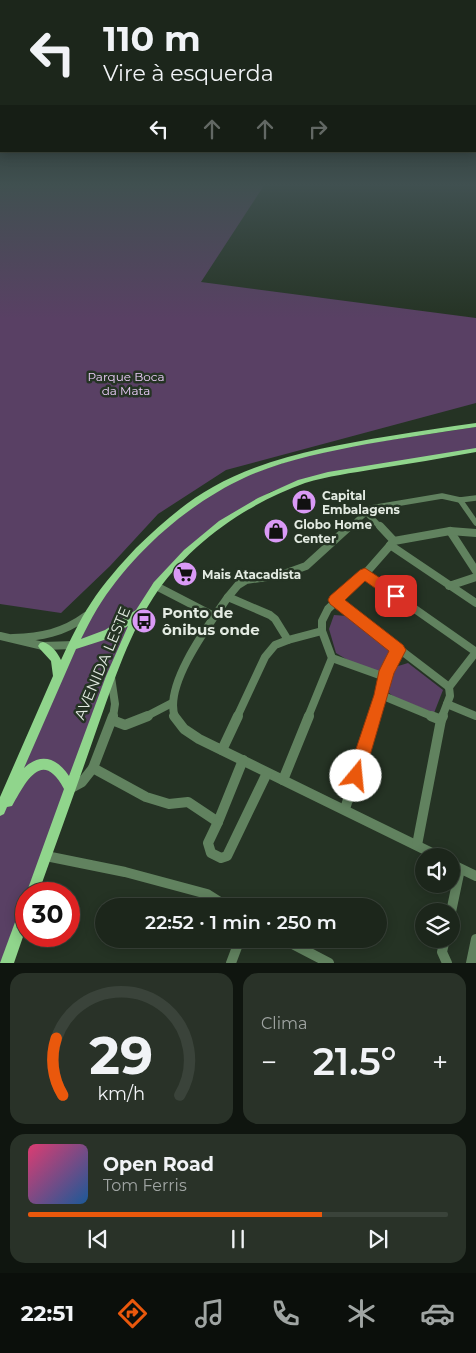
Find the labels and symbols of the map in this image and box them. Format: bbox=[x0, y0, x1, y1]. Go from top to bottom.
park label: Parque Boca da Mata bbox=[87, 369, 165, 398]
place label: Capital Embalagens bbox=[322, 488, 401, 517]
shop icon: Capital Embalagens bbox=[291, 489, 317, 515]
place label: Globo Home Center bbox=[294, 517, 372, 546]
shop icon: Globo Home Center bbox=[263, 518, 289, 544]
supermarket icon: Mais Atacadista bbox=[172, 561, 198, 587]
place label: Mais Atacadista bbox=[202, 567, 301, 582]
pin bbox=[375, 575, 417, 617]
place label: Ponto de ônibus onde bbox=[162, 603, 260, 639]
street label: AVENIDA LESTE bbox=[70, 604, 134, 722]
bus stop icon: Ponto de ônibus onde bbox=[131, 608, 157, 634]
position arrow bbox=[329, 749, 381, 801]
speed limit sign: 30 bbox=[15, 882, 80, 947]

